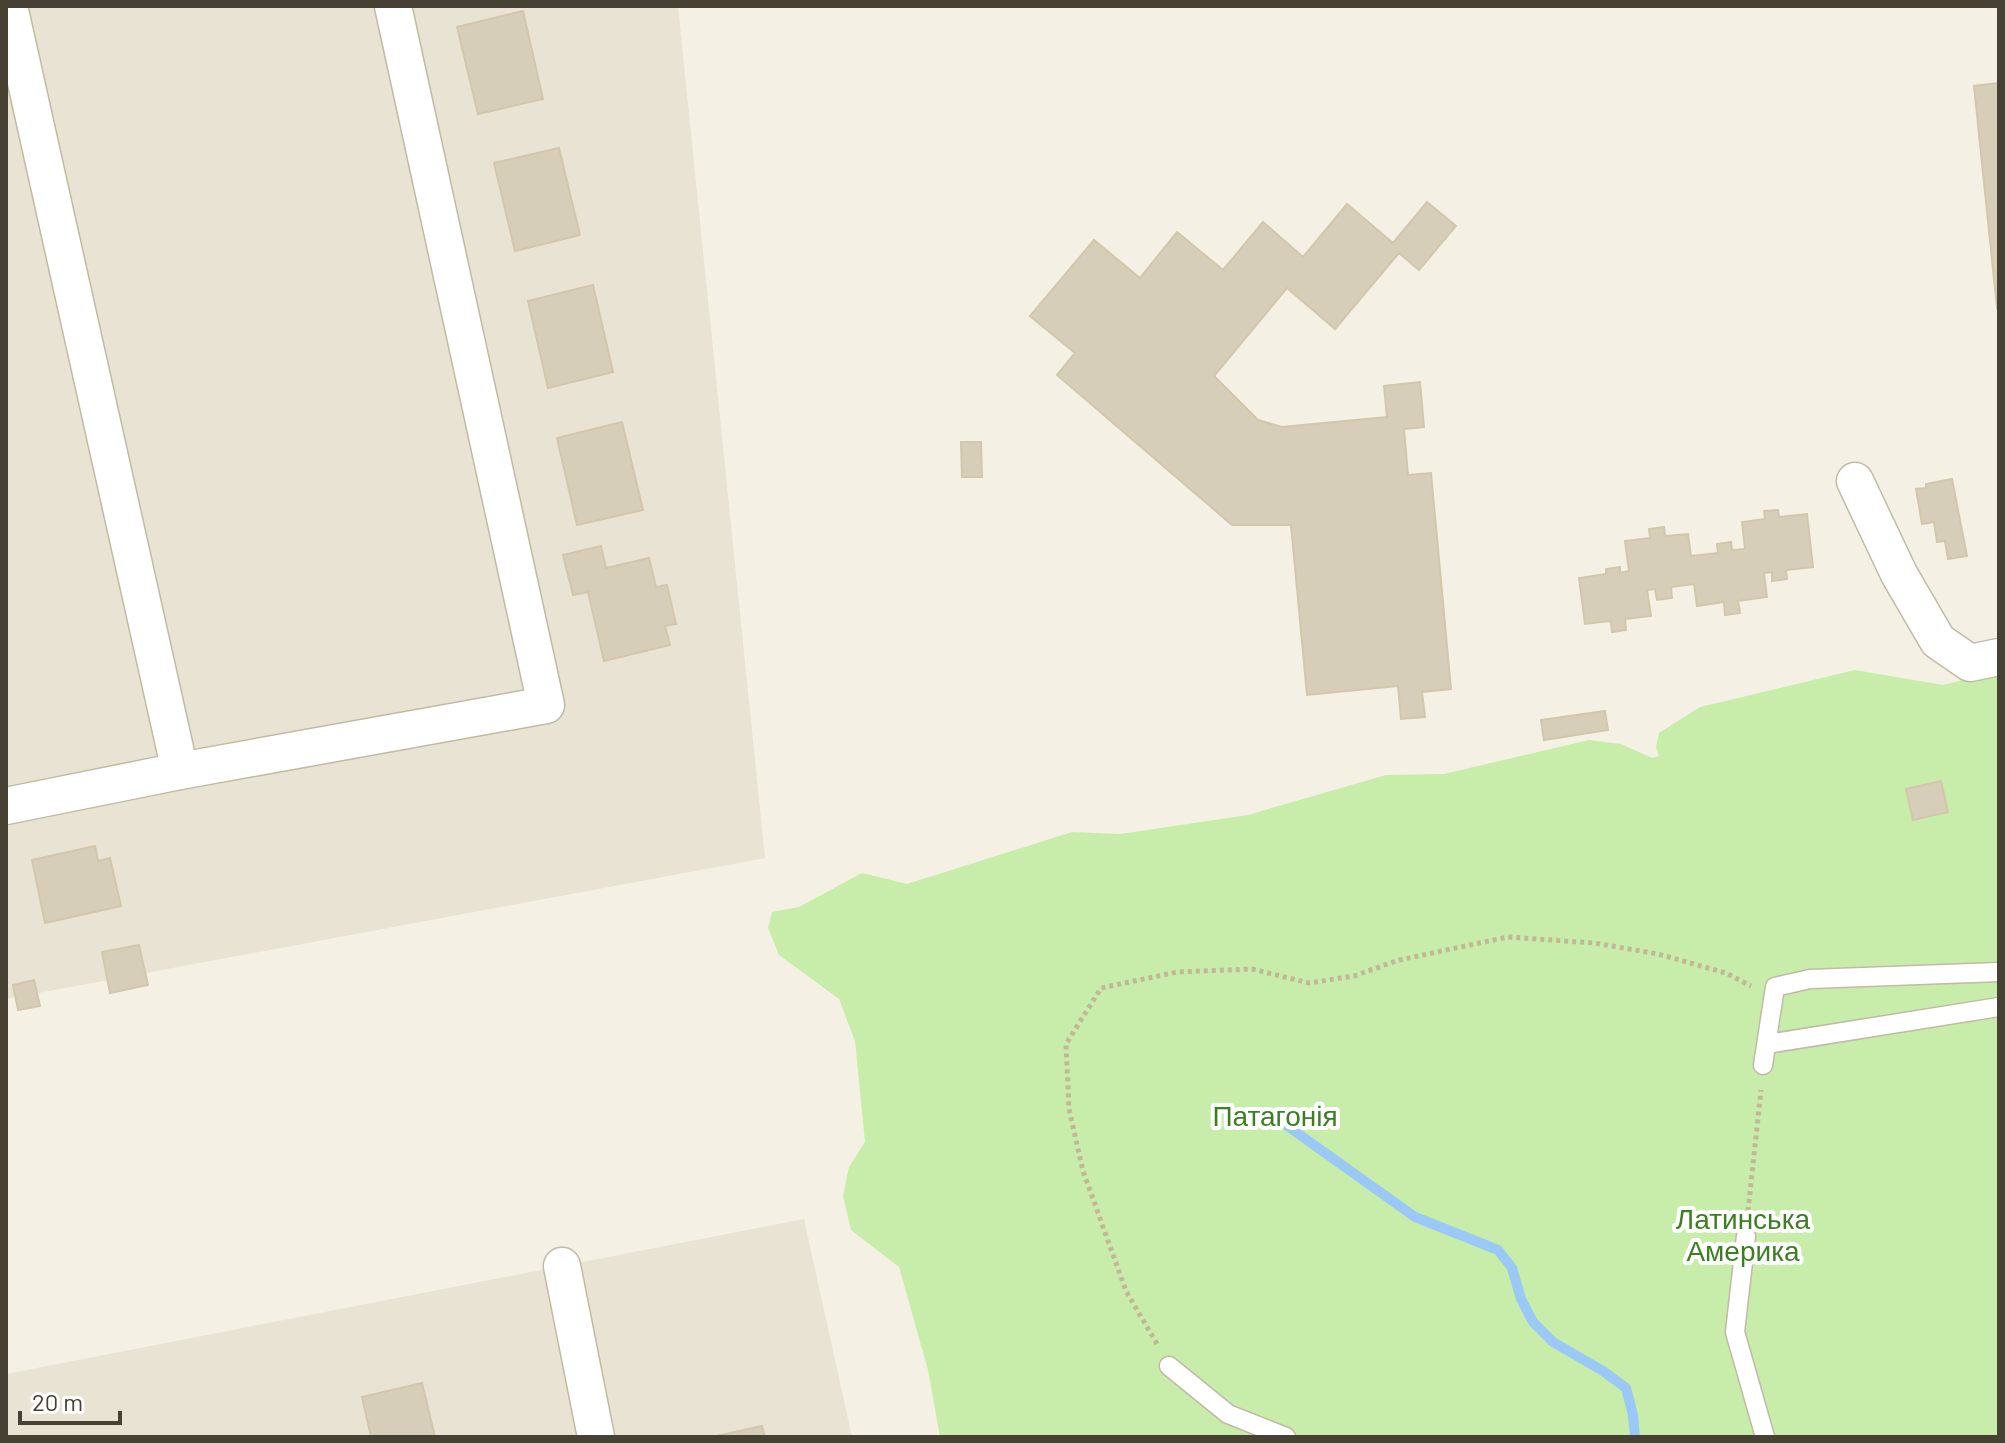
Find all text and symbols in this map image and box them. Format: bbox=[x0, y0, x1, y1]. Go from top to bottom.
park label: Патагонія bbox=[1212, 1098, 1338, 1132]
park label: Латинська Америка bbox=[1676, 1201, 1811, 1267]
scale bar bbox=[20, 1375, 120, 1425]
text: 20 m bbox=[32, 1387, 83, 1416]

